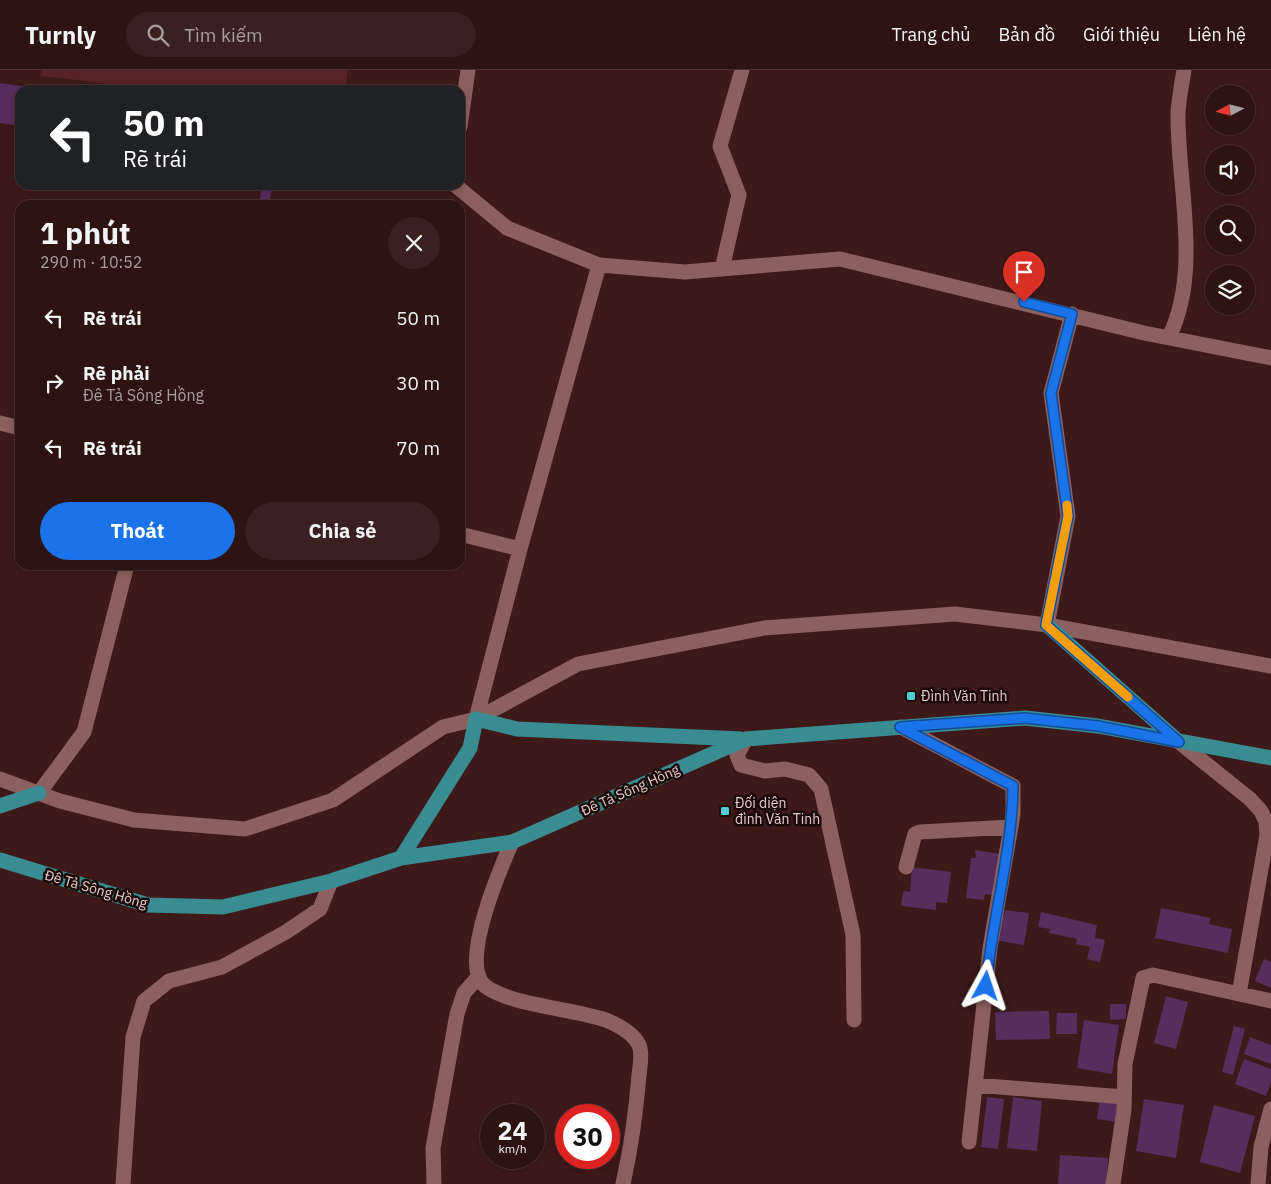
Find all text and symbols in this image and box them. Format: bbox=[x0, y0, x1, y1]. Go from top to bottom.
search box bbox=[126, 12, 476, 57]
text: Turnly bbox=[25, 19, 96, 51]
icon: search bbox=[144, 21, 172, 49]
text: Tìm kiếm bbox=[184, 23, 263, 47]
text: Trang chủ bbox=[891, 23, 971, 46]
text: Bản đồ bbox=[999, 23, 1055, 46]
text: Giới thiệu bbox=[1083, 23, 1160, 46]
text: Liên hệ bbox=[1188, 23, 1246, 46]
north arrow bbox=[1205, 85, 1255, 135]
map controls bbox=[1205, 85, 1255, 315]
text: 50 m bbox=[123, 100, 205, 146]
icon: left bbox=[40, 105, 105, 170]
text: Rẽ trái bbox=[123, 144, 187, 173]
button: sound bbox=[1205, 145, 1255, 195]
button: search bbox=[1205, 205, 1255, 255]
text: 1 phút bbox=[40, 213, 131, 252]
button: close bbox=[388, 217, 440, 269]
pin bbox=[1003, 251, 1045, 302]
text: 290 m · 10:52 bbox=[40, 252, 142, 272]
icon: arrive bbox=[1010, 258, 1038, 286]
button: layers bbox=[1205, 265, 1255, 315]
icon: left bbox=[40, 304, 68, 332]
text: Rẽ trái bbox=[83, 306, 142, 330]
text: 50 m bbox=[396, 306, 440, 330]
text: Rẽ phải bbox=[83, 361, 150, 385]
icon: right bbox=[40, 369, 68, 397]
text: 30 m bbox=[396, 371, 440, 395]
text: Đê Tả Sông Hồng bbox=[83, 385, 204, 405]
icon: left bbox=[40, 434, 68, 462]
text: Rẽ trái bbox=[83, 436, 142, 460]
text: 70 m bbox=[396, 436, 440, 460]
button: Thoát bbox=[40, 502, 235, 560]
button: Chia sẻ bbox=[245, 502, 440, 560]
place label: Đình Văn Tinh bbox=[921, 687, 1007, 705]
marker: Đình Văn Tinh bbox=[905, 690, 917, 702]
street label: Đê Tả Sông Hồng bbox=[578, 760, 683, 820]
place label: Đối diện đình Văn Tinh bbox=[735, 794, 820, 828]
marker: Đối diện đình Văn Tinh bbox=[719, 805, 731, 817]
street label: Đê Tả Sông Hồng bbox=[43, 866, 150, 912]
position arrow bbox=[959, 959, 1011, 1011]
speed limit sign: 30 bbox=[555, 1104, 620, 1169]
text: 24 bbox=[497, 1114, 528, 1147]
text: km/h bbox=[498, 1141, 527, 1156]

